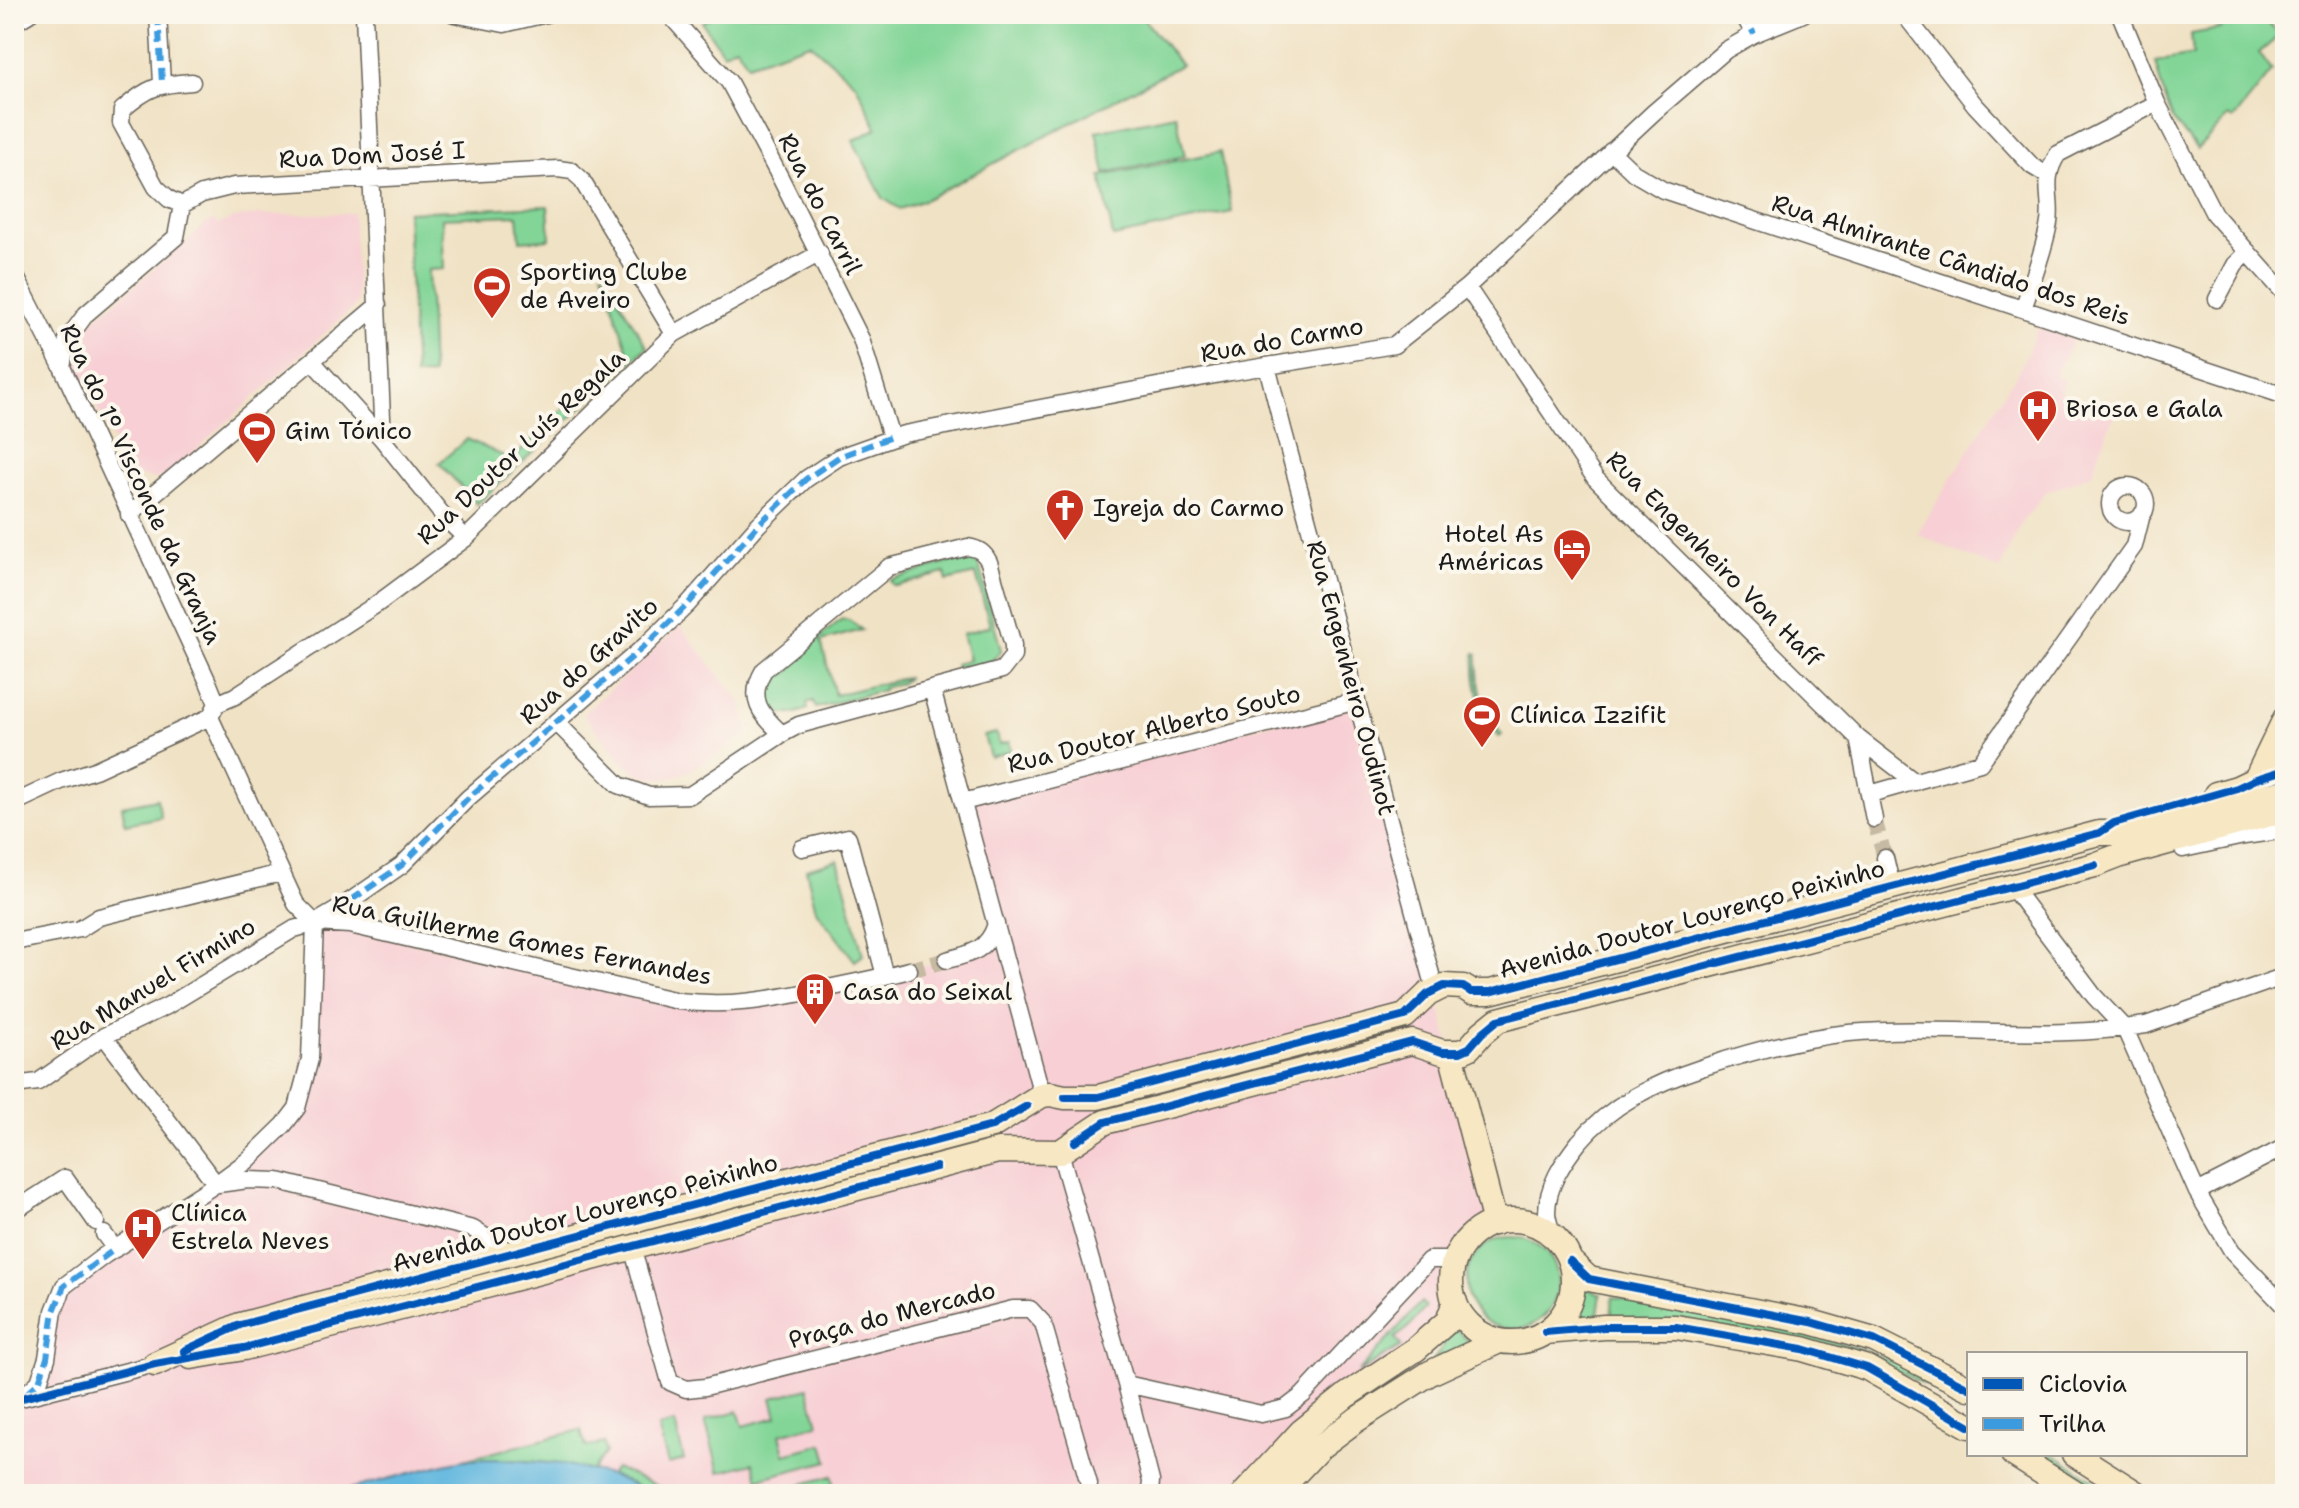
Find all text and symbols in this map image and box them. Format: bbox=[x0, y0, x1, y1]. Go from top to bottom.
street label: Rua do Carril bbox=[771, 128, 870, 281]
street label: Rua Dom José I bbox=[278, 134, 466, 176]
street label: Rua Almirante Cândido dos Reis bbox=[1768, 187, 2134, 333]
place label: Sporting Clube de Aveiro bbox=[520, 256, 688, 316]
sports icon: Sporting Clube de Aveiro bbox=[471, 265, 513, 320]
street label: Rua do Carmo bbox=[1198, 310, 1366, 370]
street label: Rua do 1º Visconde da Granja bbox=[53, 319, 229, 649]
street label: Rua Doutor Luís Regala bbox=[410, 342, 632, 552]
hospital icon: Briosa e Gala bbox=[2017, 388, 2059, 443]
place label: Briosa e Gala bbox=[2066, 393, 2223, 425]
sports icon: Gim Tónico bbox=[236, 410, 278, 465]
place label: Gim Tónico bbox=[285, 415, 412, 447]
street label: Rua Engenheiro Von Haff bbox=[1599, 444, 1830, 675]
church icon: Igreja do Carmo bbox=[1044, 487, 1086, 542]
place label: Igreja do Carmo bbox=[1093, 492, 1284, 524]
place label: Hotel As Américas bbox=[1438, 518, 1544, 578]
hotel icon: Hotel As Américas bbox=[1551, 527, 1593, 582]
street label: Rua Engenheiro Oudinot bbox=[1299, 537, 1403, 819]
street label: Rua do Gravito bbox=[513, 590, 665, 732]
street label: Rua Doutor Alberto Souto bbox=[1004, 677, 1304, 781]
sports icon: Clínica Izzifit bbox=[1461, 694, 1503, 749]
place label: Clínica Izzifit bbox=[1510, 699, 1667, 731]
street label: Avenida Doutor Lourenço Peixinho bbox=[1496, 852, 1888, 986]
street label: Rua Guilherme Gomes Fernandes bbox=[330, 887, 714, 993]
street label: Rua Manuel Firmino bbox=[45, 910, 261, 1058]
building icon: Casa do Seixal bbox=[794, 971, 836, 1026]
place label: Casa do Seixal bbox=[843, 976, 1013, 1008]
street label: Avenida Doutor Lourenço Peixinho bbox=[389, 1146, 781, 1280]
place label: Clínica Estrela Neves bbox=[171, 1197, 330, 1257]
hospital icon: Clínica Estrela Neves bbox=[122, 1206, 164, 1261]
street label: Praça do Mercado bbox=[785, 1274, 999, 1356]
legend bbox=[1967, 1352, 2247, 1456]
text: Ciclovia bbox=[2039, 1368, 2127, 1400]
text: Trilha bbox=[2039, 1408, 2106, 1440]

